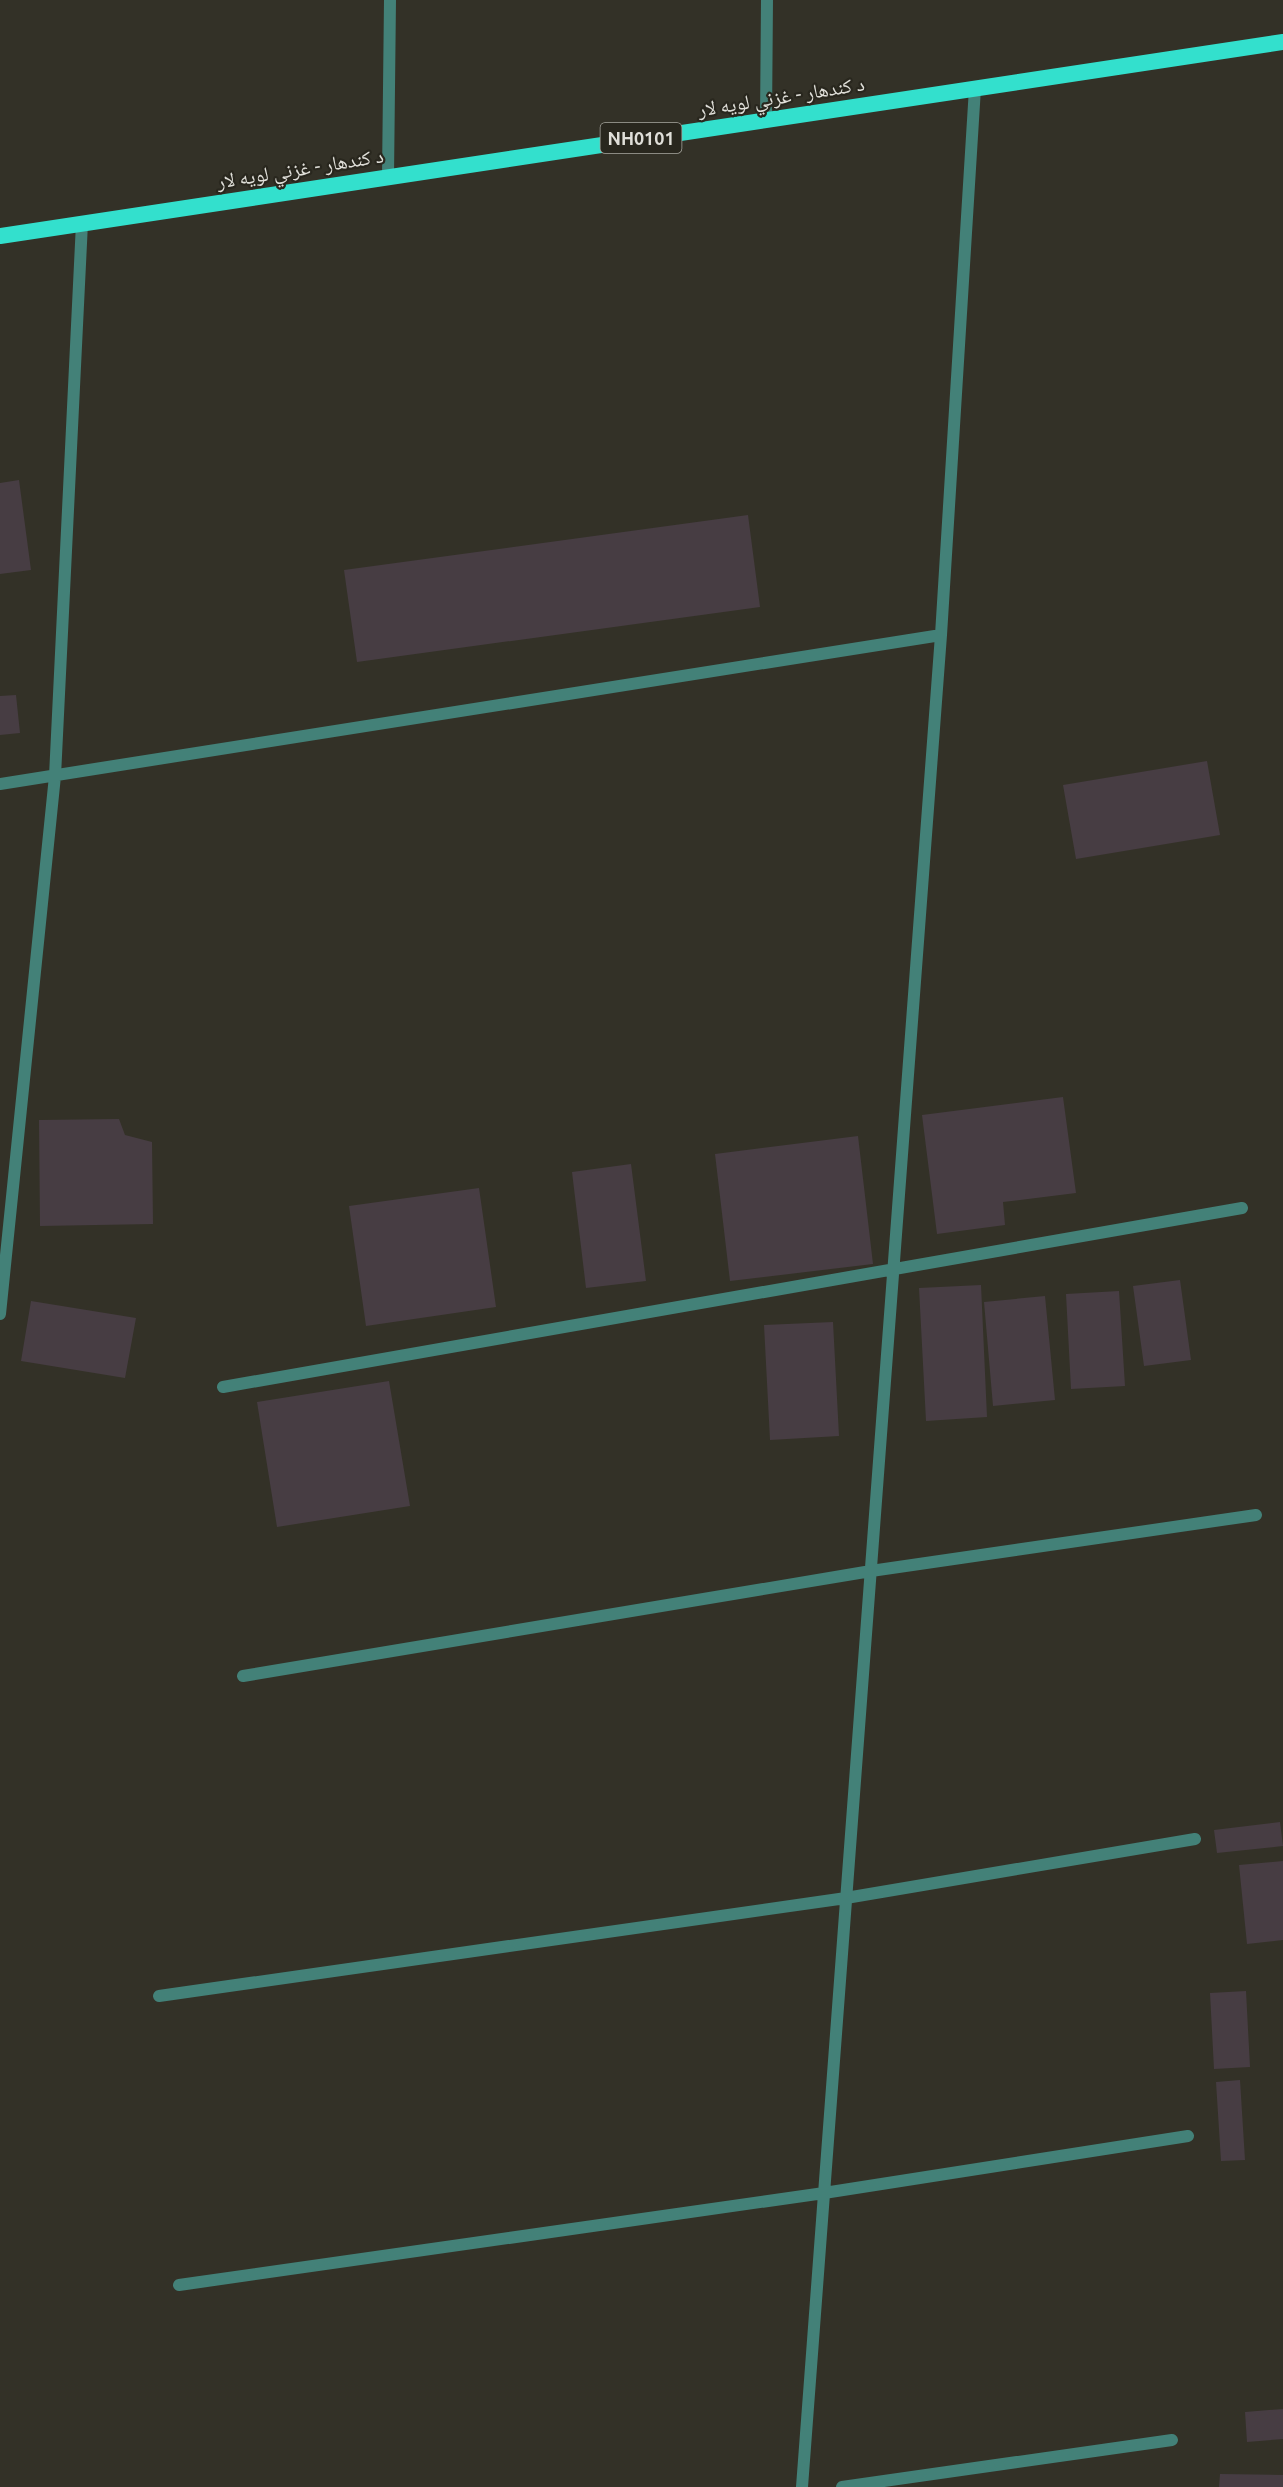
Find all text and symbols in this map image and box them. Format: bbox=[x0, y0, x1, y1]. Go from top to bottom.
street label: د کندهار - غزني لويه لار bbox=[695, 71, 867, 126]
road number: NH0101 bbox=[600, 123, 682, 153]
street label: د کندهار - غزني لويه لار bbox=[214, 143, 386, 198]

